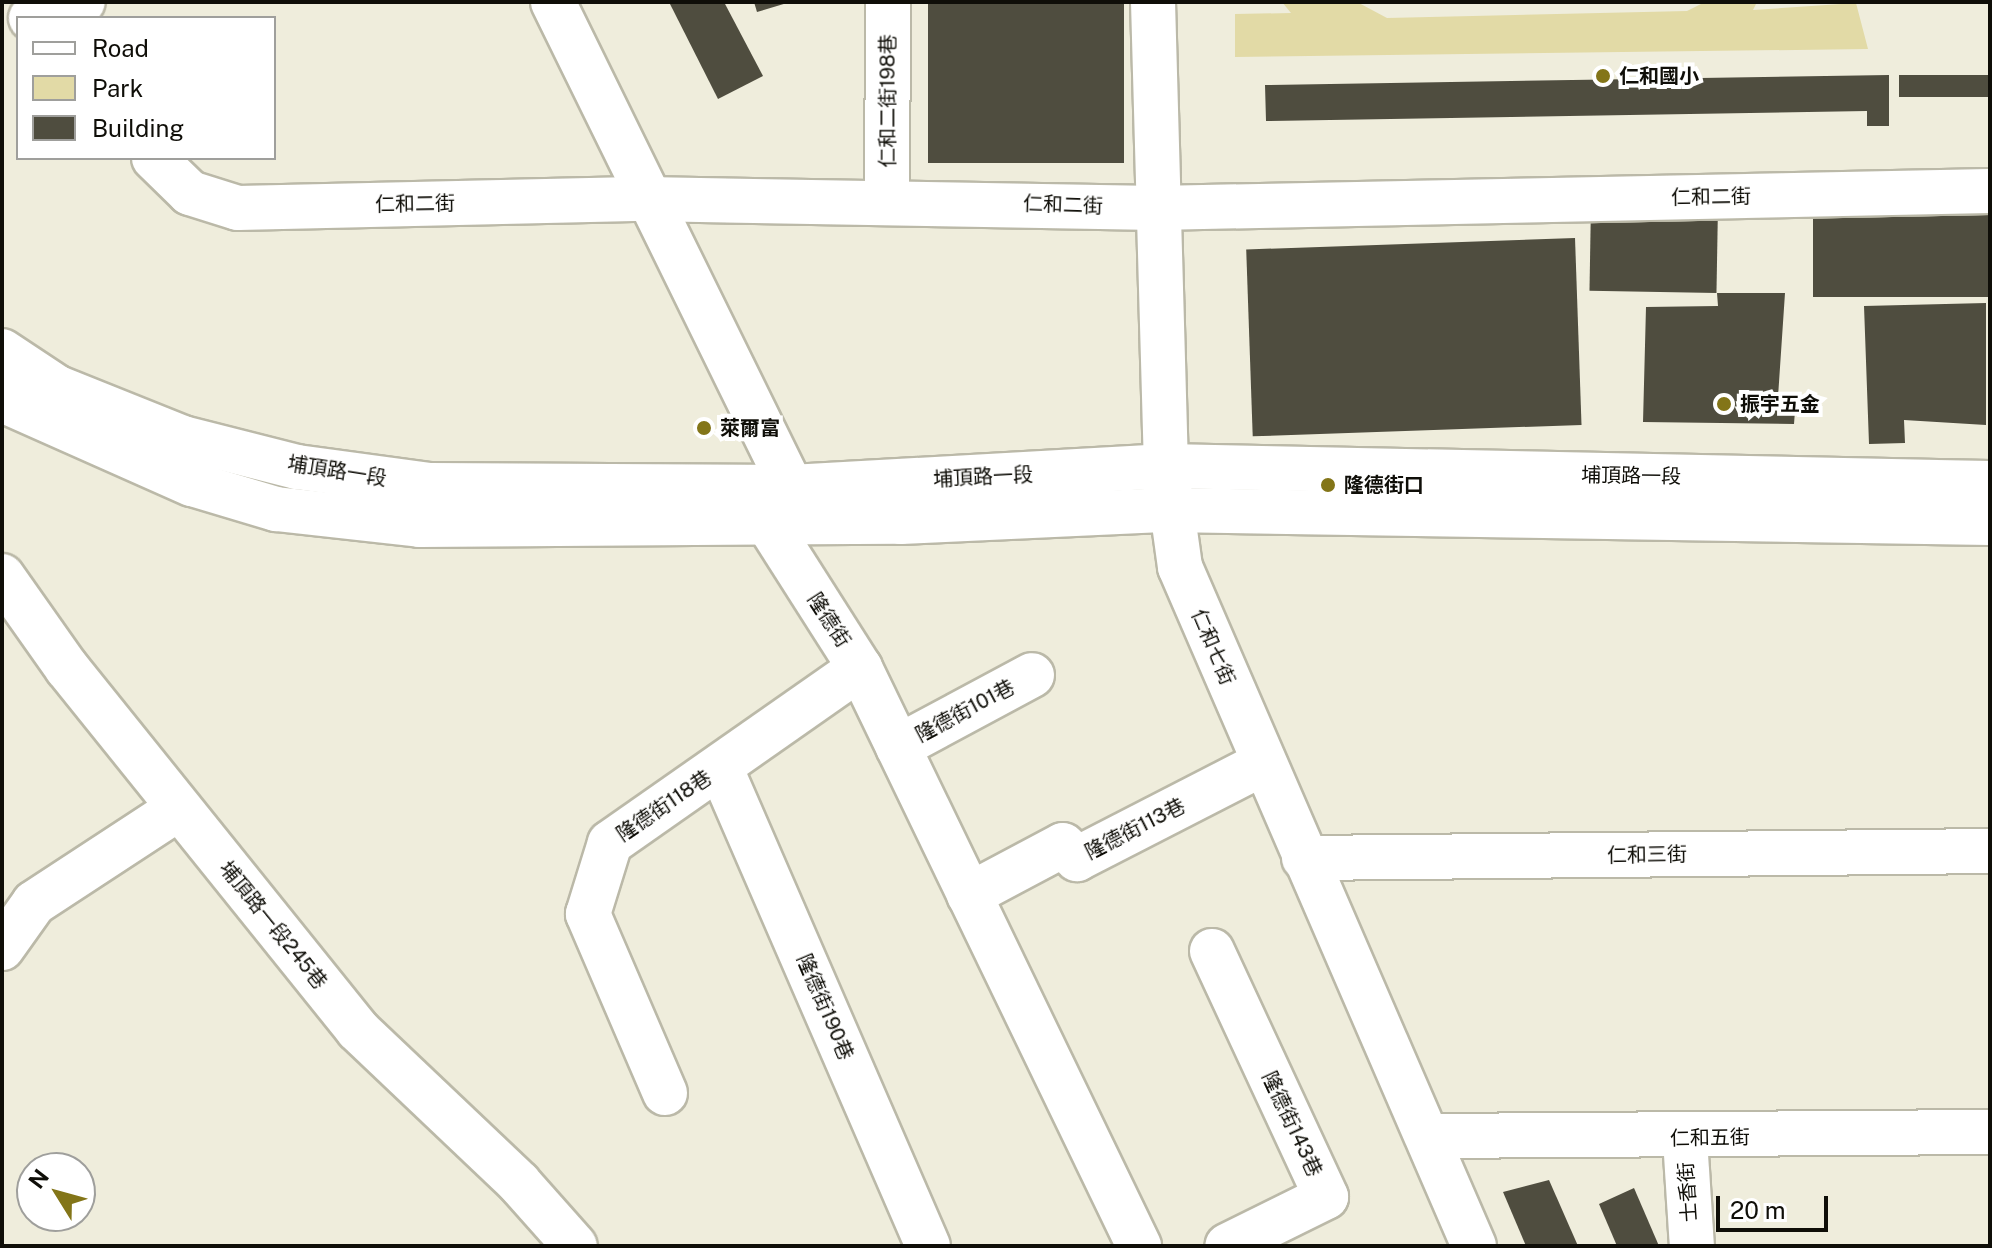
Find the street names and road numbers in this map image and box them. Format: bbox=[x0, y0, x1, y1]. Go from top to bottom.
street label: 仁和二街198巷 bbox=[876, 34, 900, 168]
street label: 仁和二街 bbox=[1671, 184, 1751, 210]
street label: 仁和二街 bbox=[375, 191, 455, 217]
street label: 仁和二街 bbox=[1023, 192, 1103, 218]
street label: 埔頂路一段 bbox=[286, 451, 388, 491]
street label: 埔頂路一段 bbox=[932, 462, 1034, 492]
street label: 埔頂路一段 bbox=[1581, 463, 1681, 489]
street label: 隆德街 bbox=[803, 588, 855, 652]
street label: 仁和七街 bbox=[1186, 605, 1240, 689]
street label: 隆德街101巷 bbox=[911, 675, 1019, 747]
street label: 隆德街118巷 bbox=[612, 766, 716, 846]
street label: 隆德街113巷 bbox=[1081, 794, 1189, 864]
street label: 仁和三街 bbox=[1607, 842, 1687, 868]
street label: 埔頂路一段245巷 bbox=[214, 856, 332, 994]
street label: 隆德街190巷 bbox=[792, 950, 858, 1064]
street label: 隆德街143巷 bbox=[1257, 1068, 1327, 1180]
street label: 仁和五街 bbox=[1670, 1125, 1750, 1151]
street label: 士香街 bbox=[1674, 1161, 1702, 1223]

